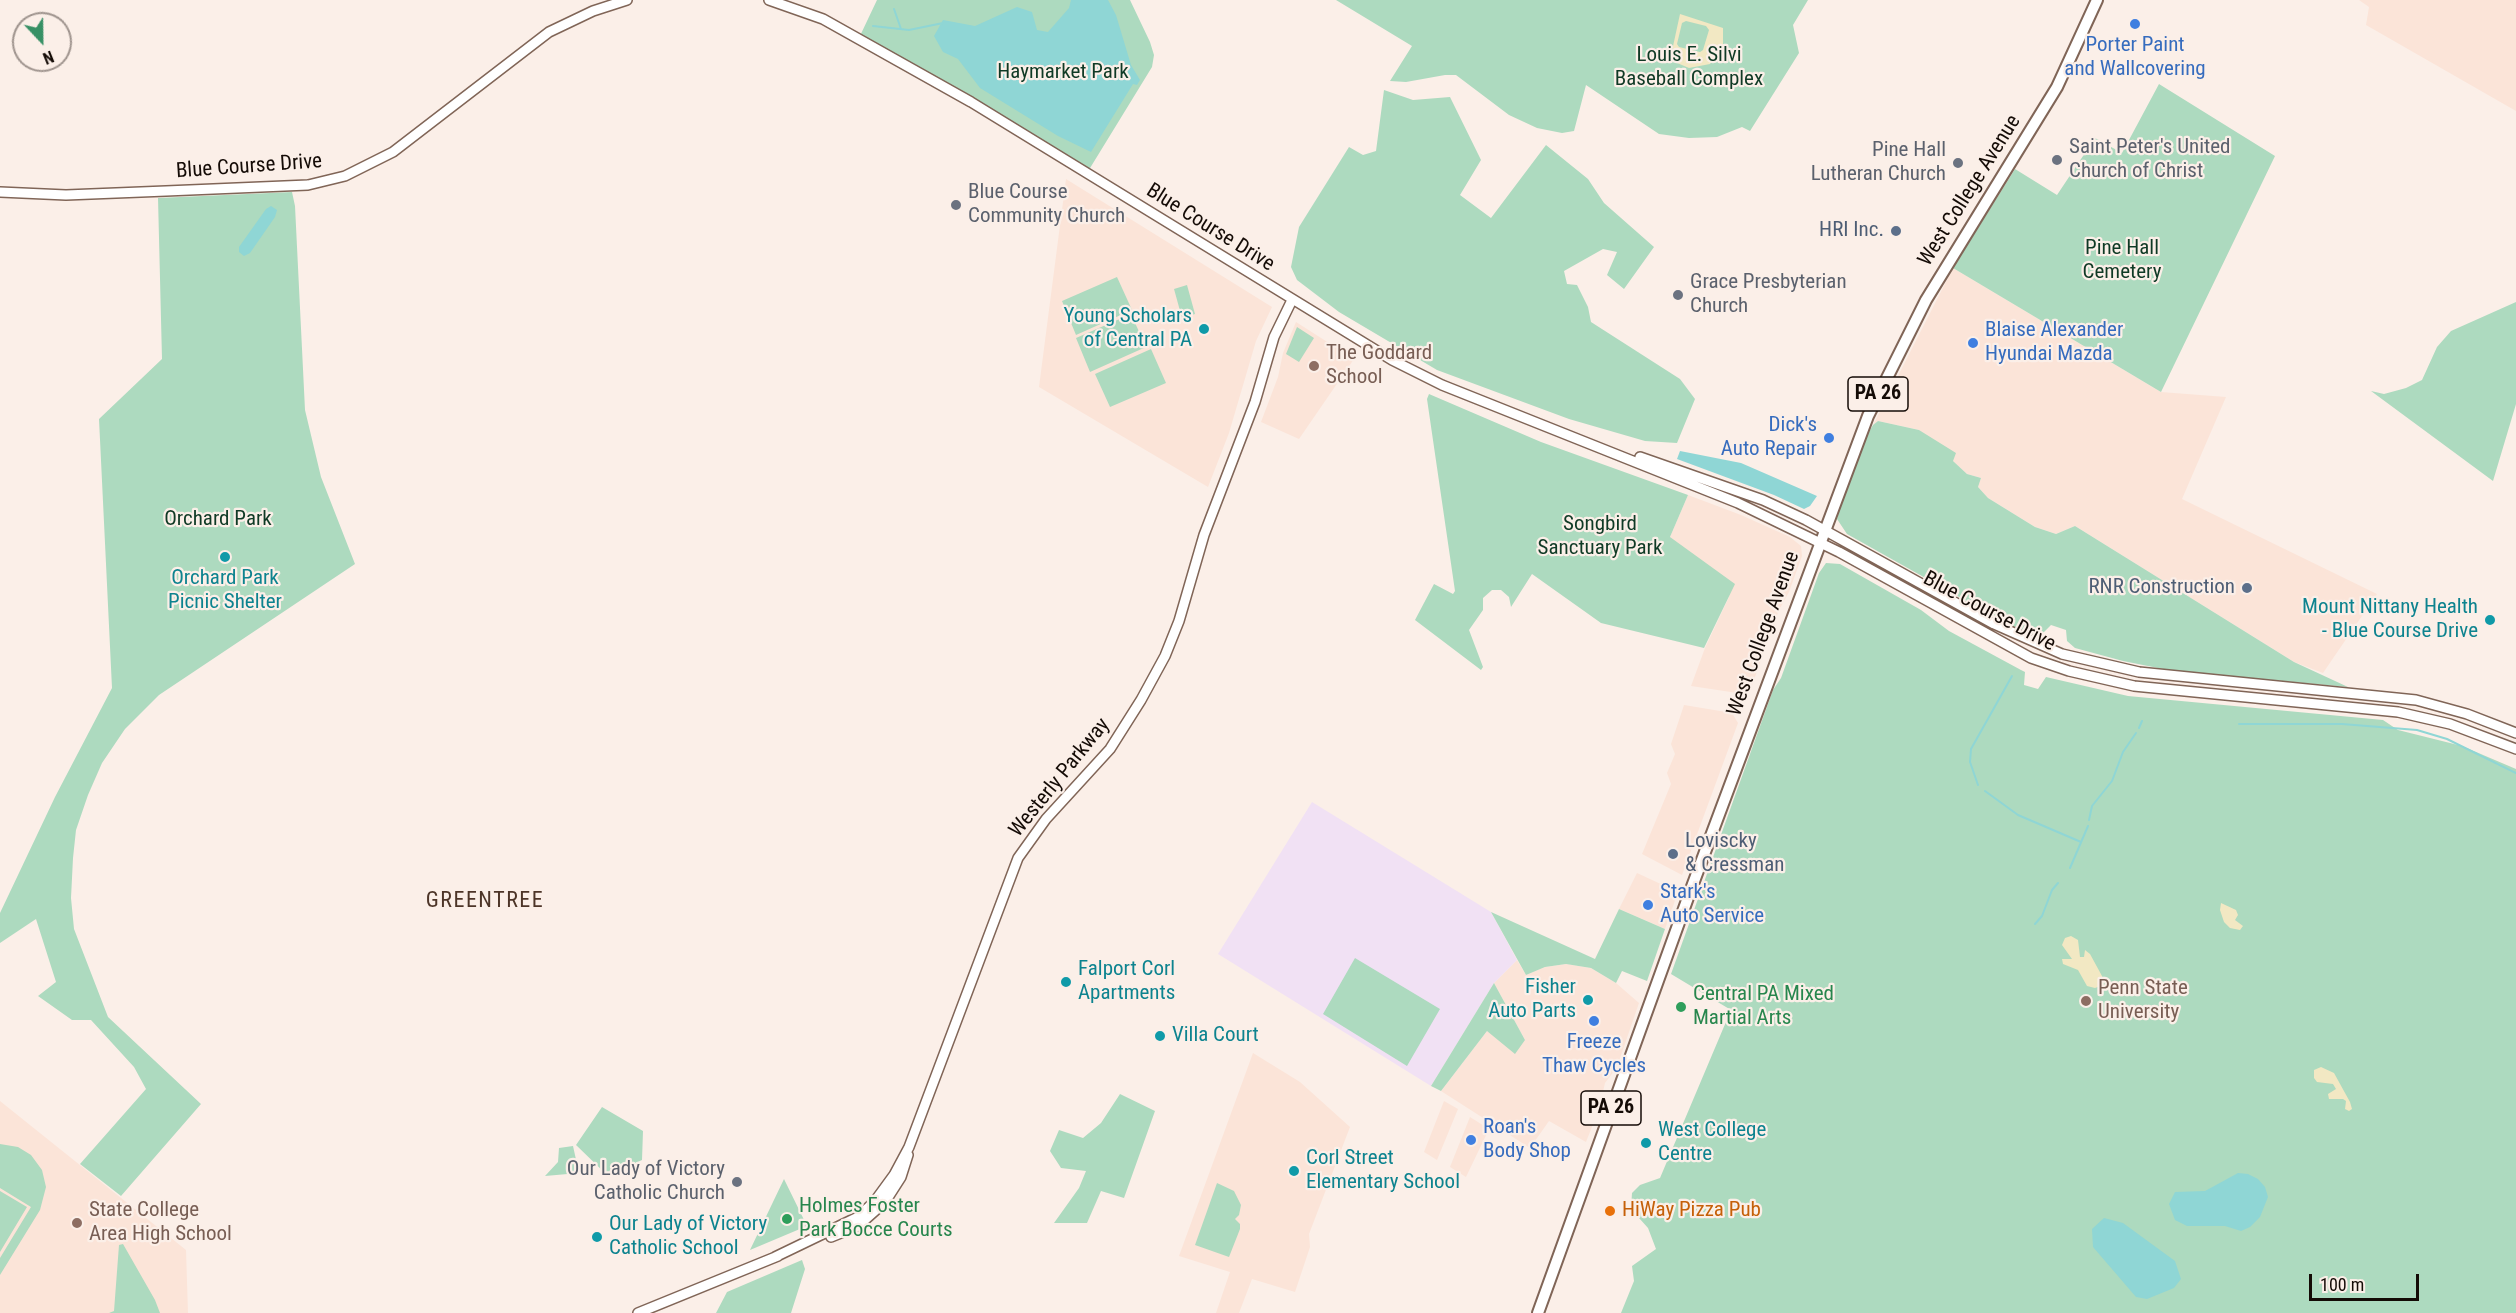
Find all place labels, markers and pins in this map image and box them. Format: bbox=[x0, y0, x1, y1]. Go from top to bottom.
marker: Porter Paint and Wallcovering bbox=[2128, 17, 2142, 31]
place label: Porter Paint and Wallcovering bbox=[2064, 33, 2206, 83]
place label: Saint Peter's United Church of Christ bbox=[2069, 135, 2230, 185]
place label: Pine Hall Lutheran Church bbox=[1811, 138, 1946, 188]
marker: Saint Peter's United Church of Christ bbox=[2050, 153, 2064, 167]
marker: Pine Hall Lutheran Church bbox=[1951, 156, 1965, 170]
place label: Blue Course Community Church bbox=[968, 180, 1125, 230]
marker: Blue Course Community Church bbox=[949, 198, 963, 212]
place label: HRI Inc. bbox=[1819, 218, 1884, 244]
marker: HRI Inc. bbox=[1889, 224, 1903, 238]
place label: Grace Presbyterian Church bbox=[1690, 270, 1847, 320]
marker: Grace Presbyterian Church bbox=[1671, 288, 1685, 302]
place label: Young Scholars of Central PA bbox=[1063, 304, 1192, 354]
place label: Blaise Alexander Hyundai Mazda bbox=[1985, 318, 2123, 368]
marker: Young Scholars of Central PA bbox=[1197, 322, 1211, 336]
marker: Blaise Alexander Hyundai Mazda bbox=[1966, 336, 1980, 350]
place label: The Goddard School bbox=[1326, 341, 1432, 391]
marker: The Goddard School bbox=[1307, 359, 1321, 373]
place label: Dick's Auto Repair bbox=[1721, 413, 1817, 463]
marker: Dick's Auto Repair bbox=[1822, 431, 1836, 445]
marker: Orchard Park Picnic Shelter bbox=[218, 550, 232, 564]
place label: Orchard Park Picnic Shelter bbox=[168, 566, 282, 616]
place label: RNR Construction bbox=[2088, 575, 2235, 601]
marker: RNR Construction bbox=[2240, 581, 2254, 595]
place label: Mount Nittany Health - Blue Course Drive bbox=[2302, 595, 2478, 645]
marker: Mount Nittany Health - Blue Course Drive bbox=[2483, 613, 2497, 627]
place label: Loviscky & Cressman bbox=[1685, 829, 1784, 879]
marker: Loviscky & Cressman bbox=[1666, 847, 1680, 861]
place label: Stark's Auto Service bbox=[1660, 880, 1764, 930]
marker: Stark's Auto Service bbox=[1641, 898, 1655, 912]
place label: Falport Corl Apartments bbox=[1078, 957, 1175, 1007]
marker: Falport Corl Apartments bbox=[1059, 975, 1073, 989]
place label: Fisher Auto Parts bbox=[1488, 975, 1576, 1025]
place label: Penn State University bbox=[2098, 976, 2188, 1026]
place label: Central PA Mixed Martial Arts bbox=[1693, 982, 1834, 1032]
marker: Fisher Auto Parts bbox=[1581, 993, 1595, 1007]
marker: Penn State University bbox=[2079, 994, 2093, 1008]
marker: Central PA Mixed Martial Arts bbox=[1674, 1000, 1688, 1014]
marker: Freeze Thaw Cycles bbox=[1587, 1014, 1601, 1028]
place label: Villa Court bbox=[1172, 1023, 1259, 1049]
marker: Villa Court bbox=[1153, 1029, 1167, 1043]
place label: Freeze Thaw Cycles bbox=[1542, 1030, 1646, 1080]
place label: Roan's Body Shop bbox=[1483, 1115, 1571, 1165]
place label: West College Centre bbox=[1658, 1118, 1766, 1168]
marker: Roan's Body Shop bbox=[1464, 1133, 1478, 1147]
marker: West College Centre bbox=[1639, 1136, 1653, 1150]
place label: Corl Street Elementary School bbox=[1306, 1146, 1460, 1196]
place label: Our Lady of Victory Catholic Church bbox=[567, 1157, 725, 1207]
marker: Corl Street Elementary School bbox=[1287, 1164, 1301, 1178]
marker: Our Lady of Victory Catholic Church bbox=[730, 1175, 744, 1189]
place label: Holmes Foster Park Bocce Courts bbox=[799, 1194, 953, 1244]
place label: State College Area High School bbox=[89, 1198, 232, 1248]
place label: HiWay Pizza Pub bbox=[1622, 1198, 1761, 1224]
marker: HiWay Pizza Pub bbox=[1603, 1204, 1617, 1218]
place label: Our Lady of Victory Catholic School bbox=[609, 1212, 767, 1262]
marker: Holmes Foster Park Bocce Courts bbox=[780, 1212, 794, 1226]
marker: State College Area High School bbox=[70, 1216, 84, 1230]
marker: Our Lady of Victory Catholic School bbox=[590, 1230, 604, 1244]

